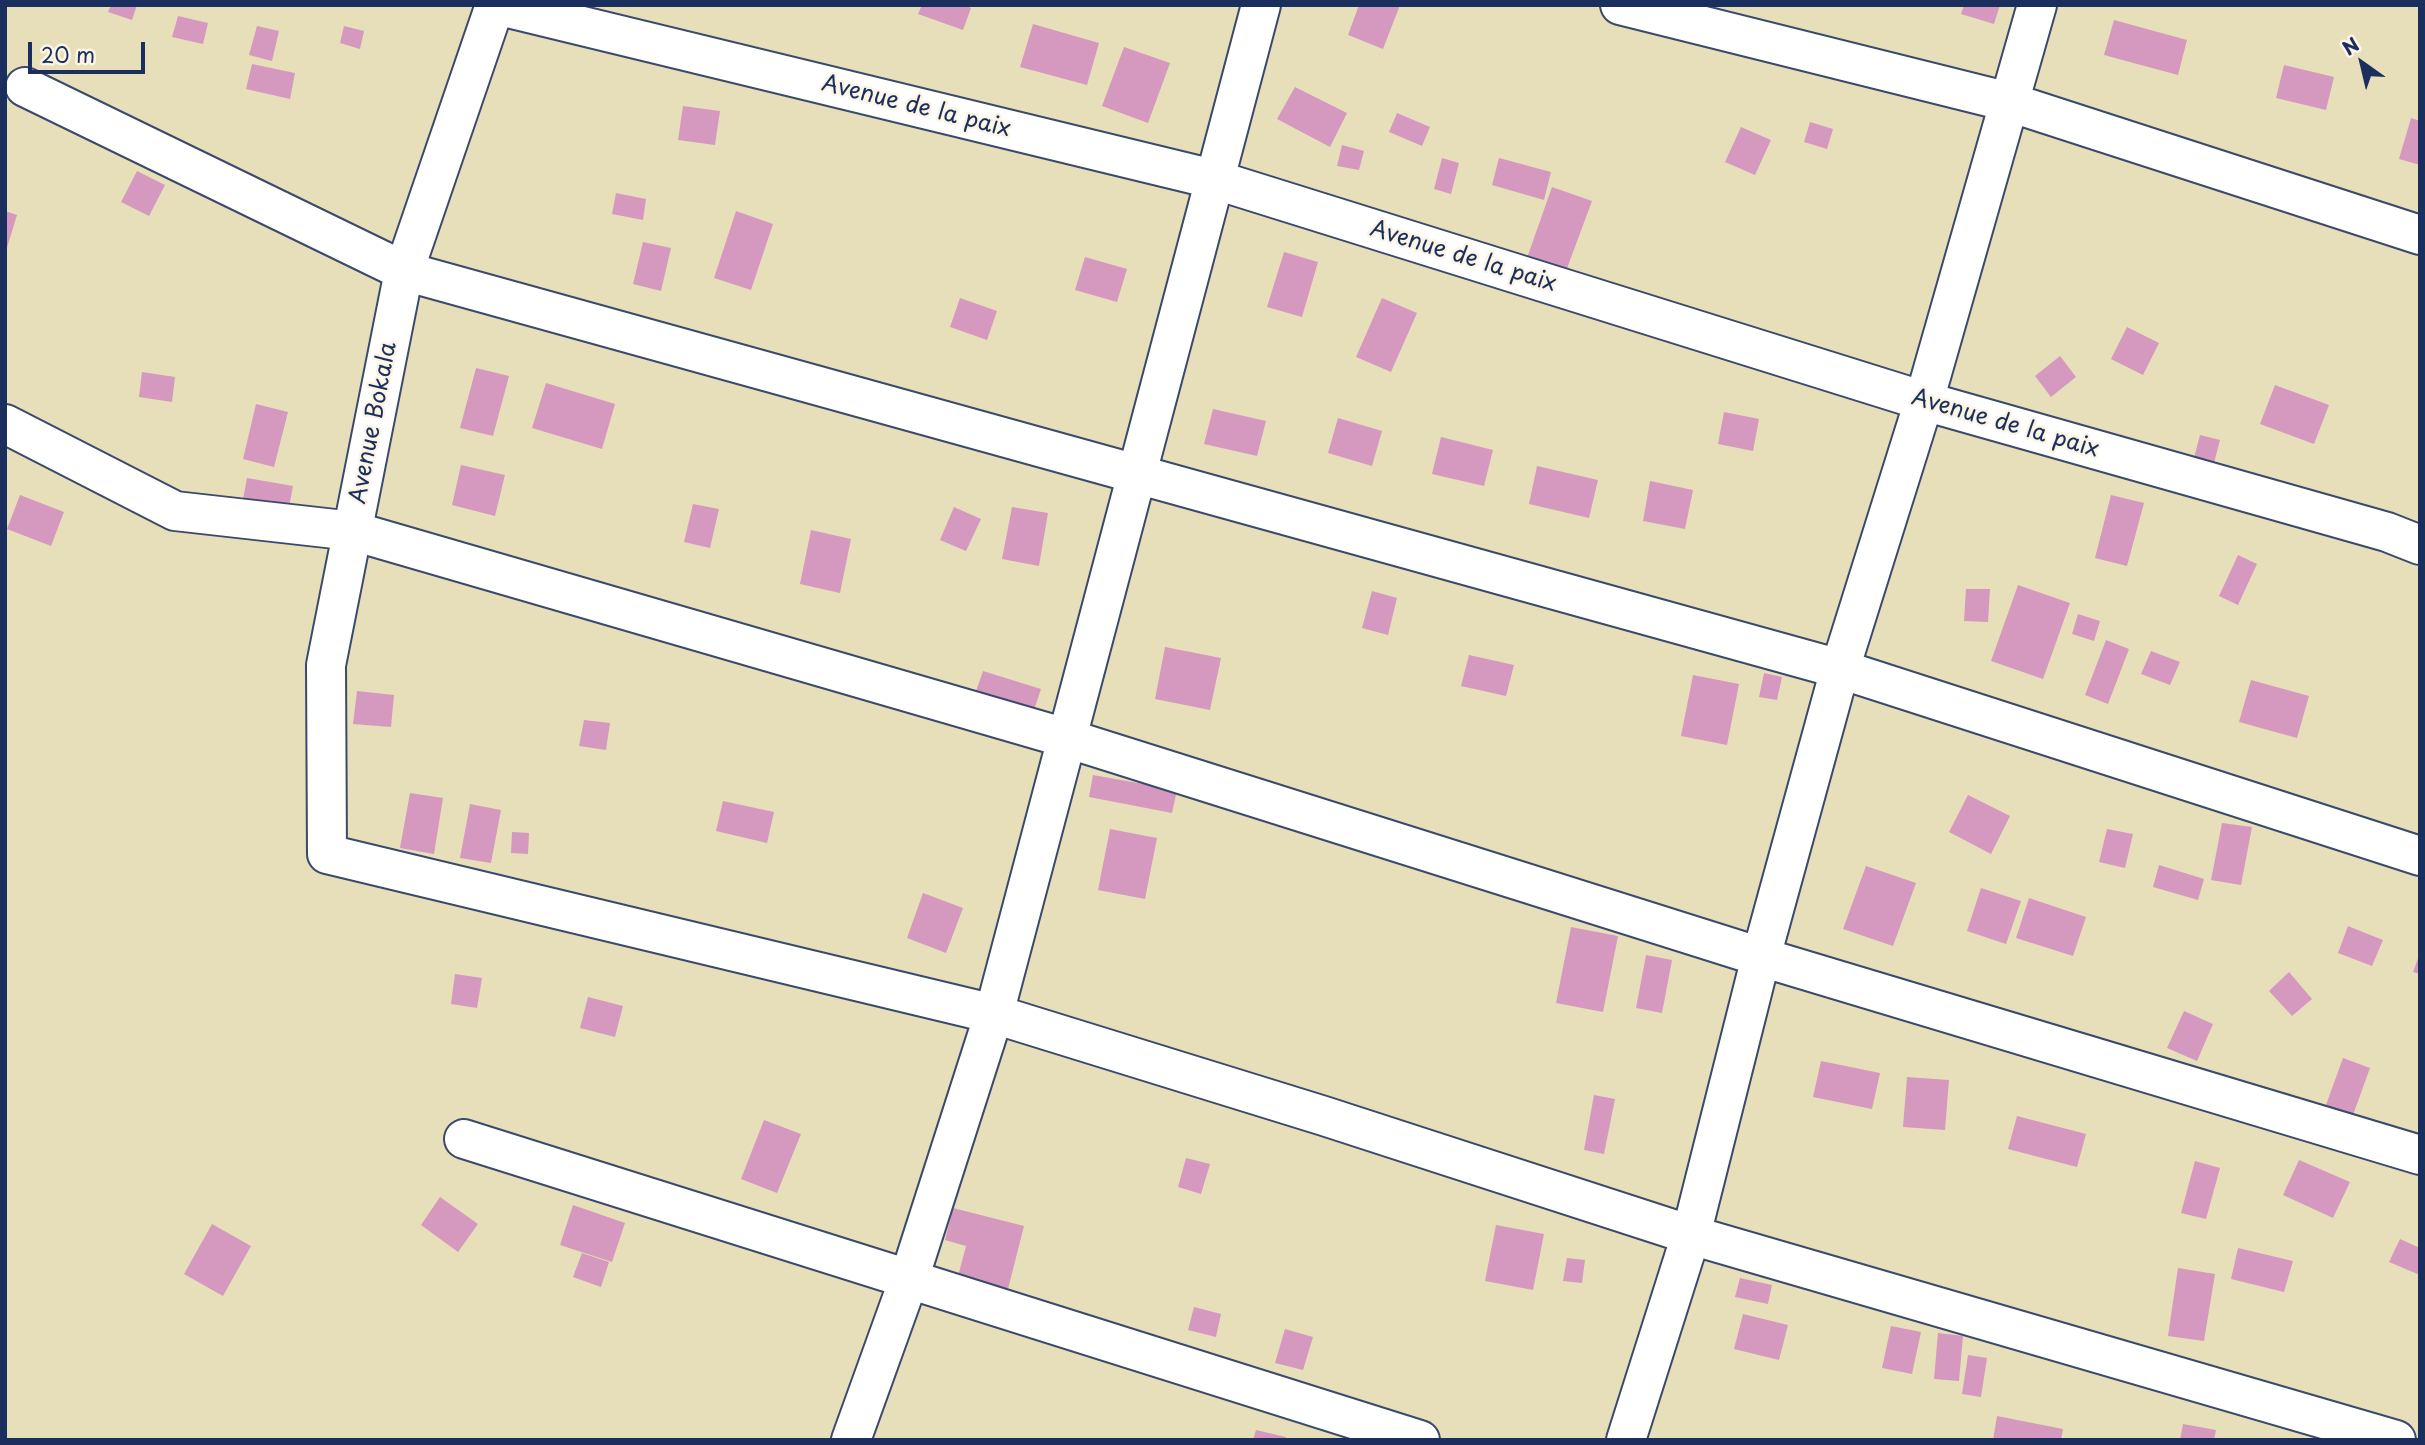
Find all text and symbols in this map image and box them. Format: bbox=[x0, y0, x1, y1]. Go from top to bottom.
scale bar bbox=[32, 28, 149, 72]
north arrow bbox=[2327, 28, 2397, 98]
text: N bbox=[2336, 30, 2364, 61]
text: 20 m bbox=[41, 38, 95, 70]
street label: Avenue de la paix bbox=[819, 70, 1013, 144]
street label: Avenue de la paix bbox=[1366, 216, 1560, 298]
street label: Avenue Bokala bbox=[345, 340, 403, 506]
street label: Avenue de la paix bbox=[1908, 384, 2102, 464]

